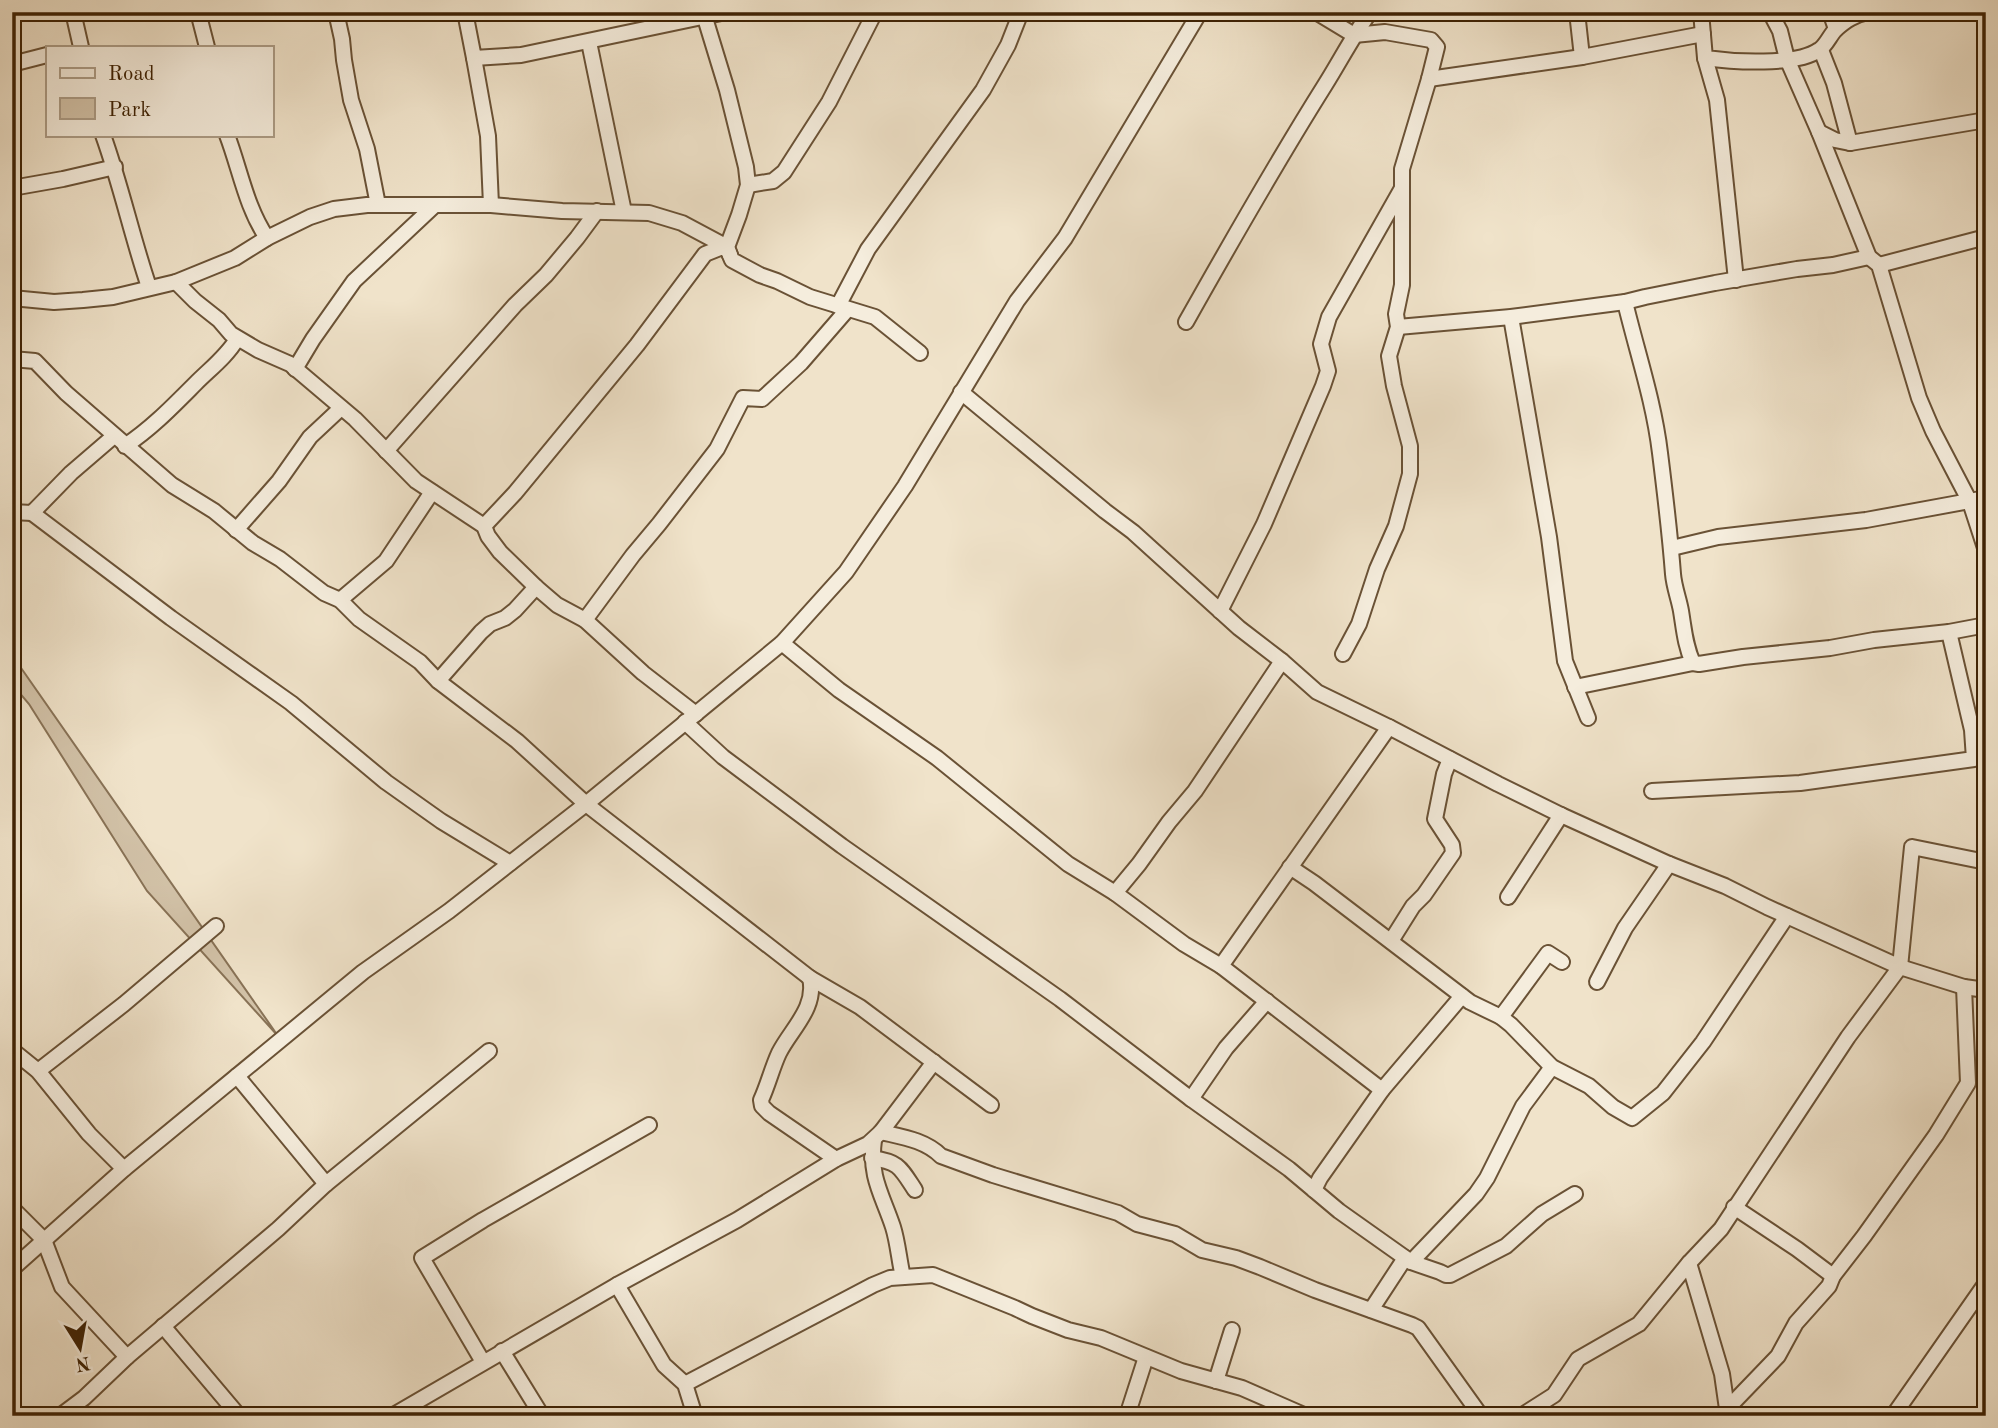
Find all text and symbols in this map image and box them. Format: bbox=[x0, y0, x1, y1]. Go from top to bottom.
legend bbox=[46, 46, 273, 136]
text: Road bbox=[108, 64, 155, 85]
text: Park bbox=[108, 100, 151, 121]
north arrow bbox=[46, 1312, 116, 1382]
text: N bbox=[73, 1352, 92, 1373]

